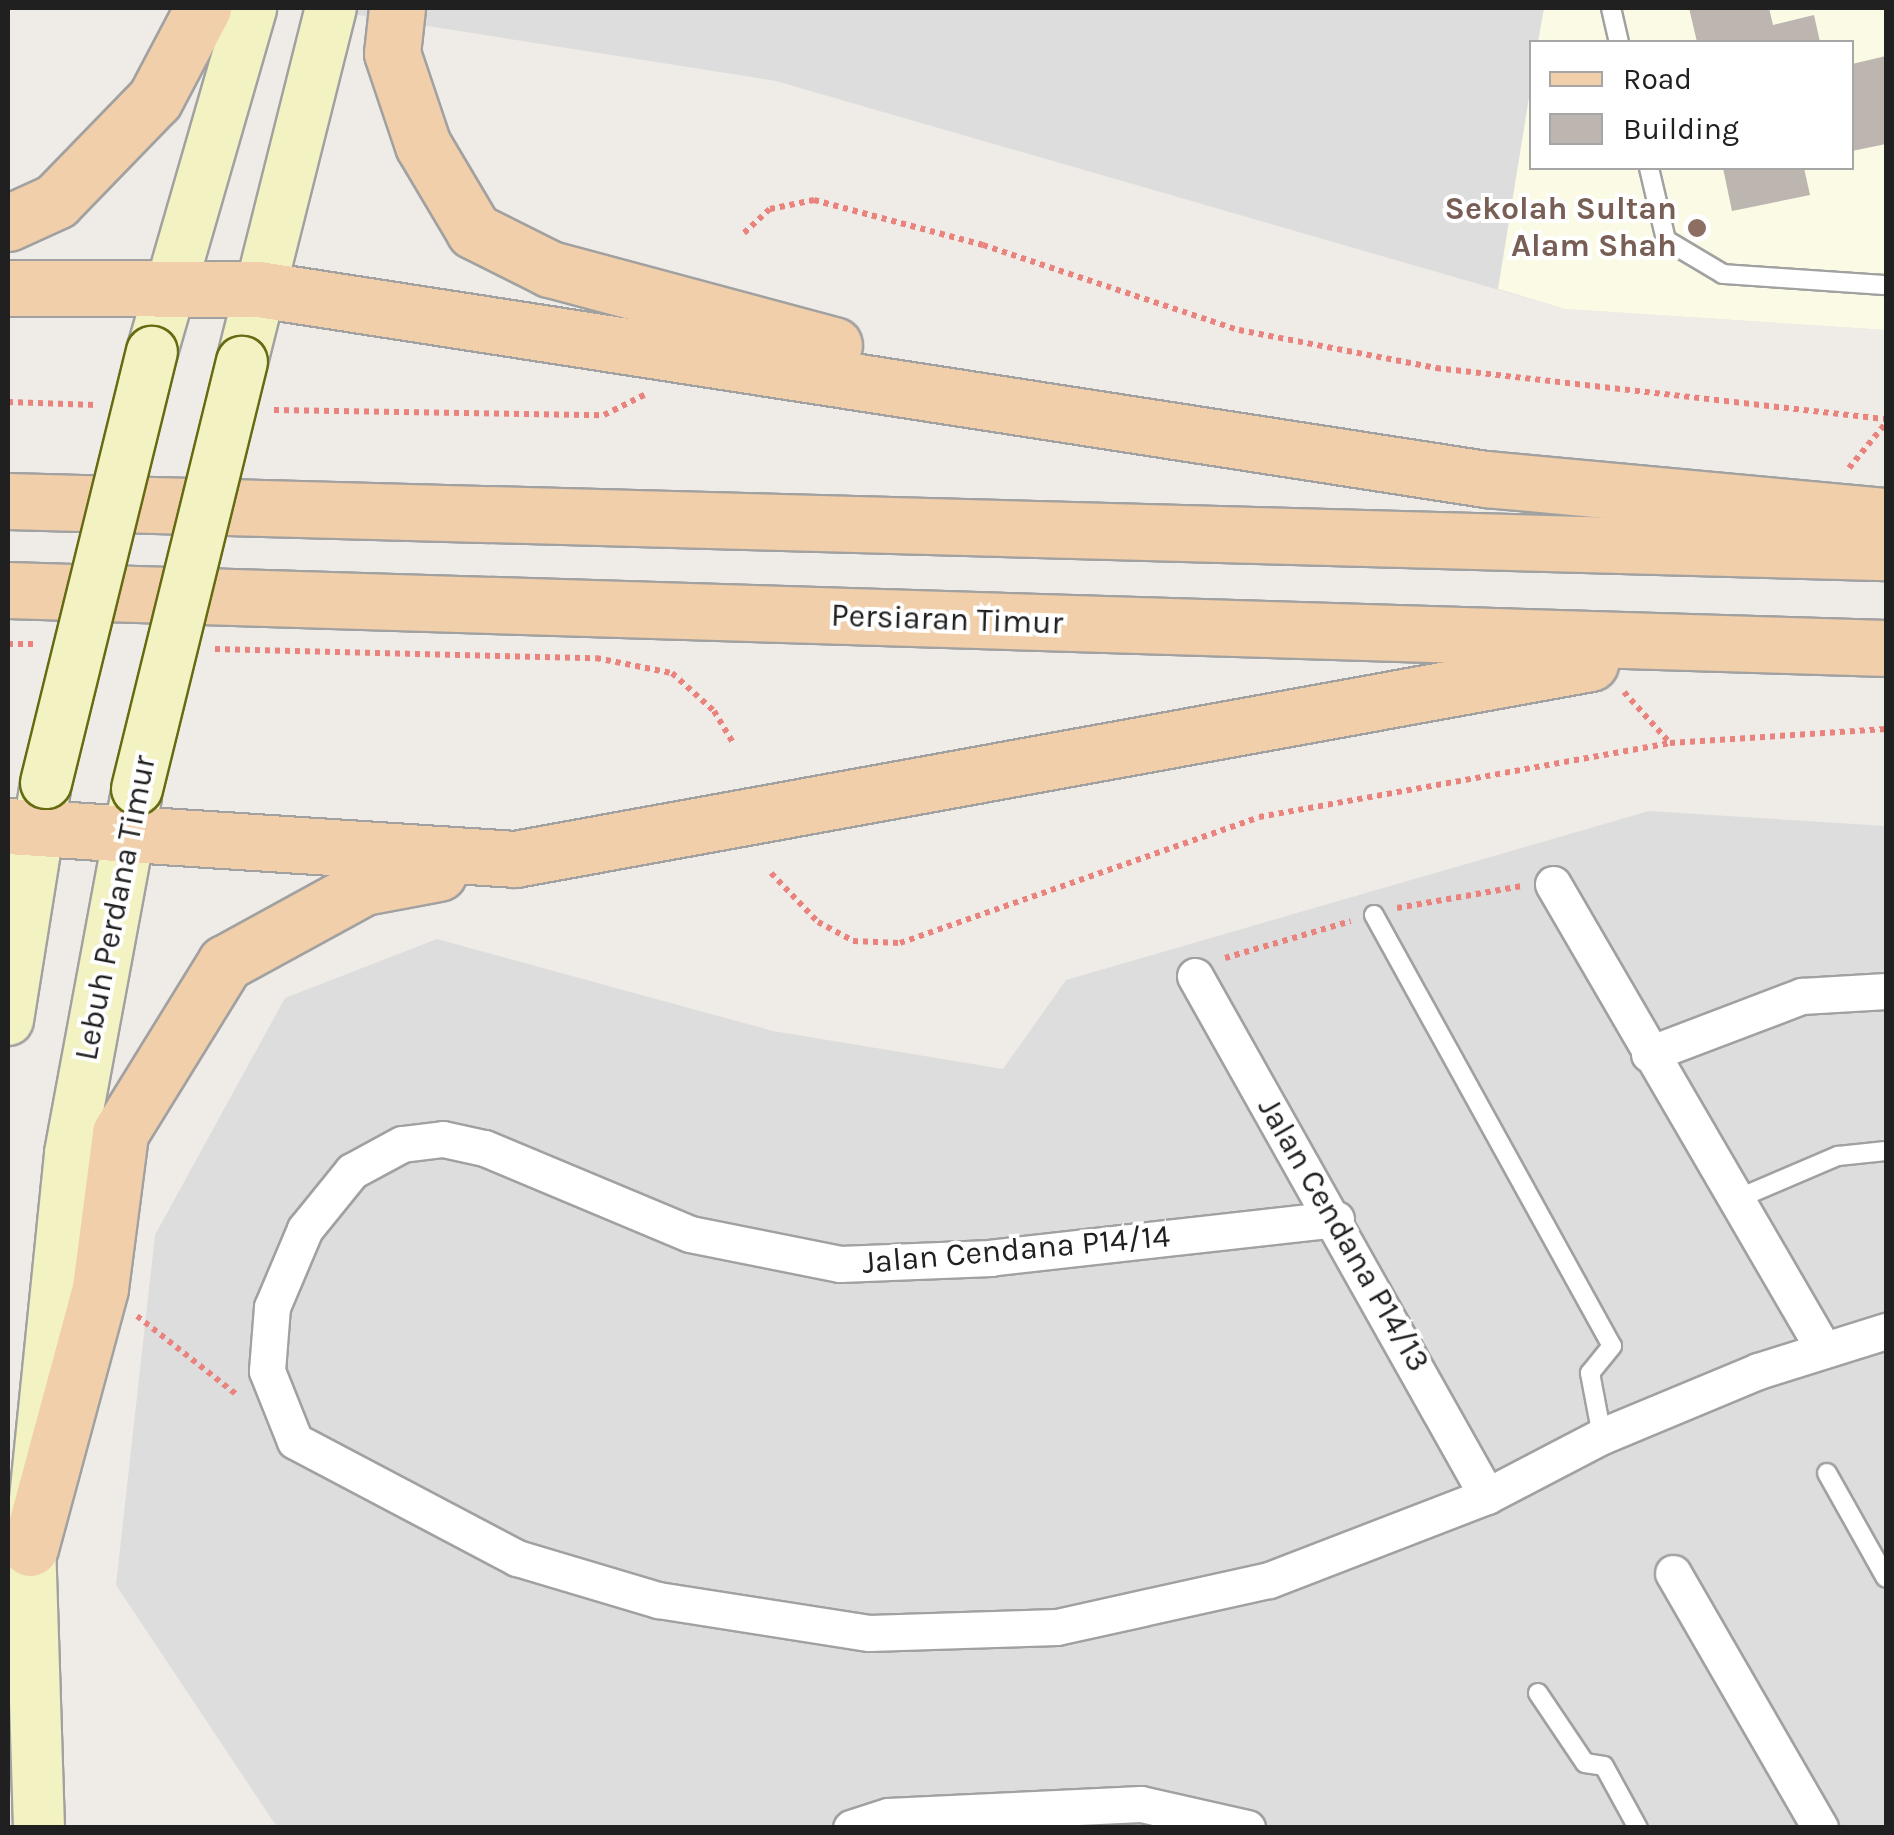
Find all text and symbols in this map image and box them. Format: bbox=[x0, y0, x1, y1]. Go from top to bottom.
legend bbox=[1529, 40, 1854, 170]
text: Road bbox=[1623, 61, 1692, 97]
text: Building bbox=[1623, 111, 1739, 147]
place label: Sekolah Sultan Alam Shah bbox=[1445, 191, 1677, 266]
marker: Sekolah Sultan Alam Shah bbox=[1686, 217, 1708, 239]
street label: Persiaran Timur bbox=[830, 597, 1064, 643]
street label: Lebuh Perdana Timur bbox=[68, 752, 164, 1064]
street label: Jalan Cendana P14/13 bbox=[1249, 1091, 1437, 1379]
street label: Jalan Cendana P14/14 bbox=[860, 1217, 1172, 1283]

